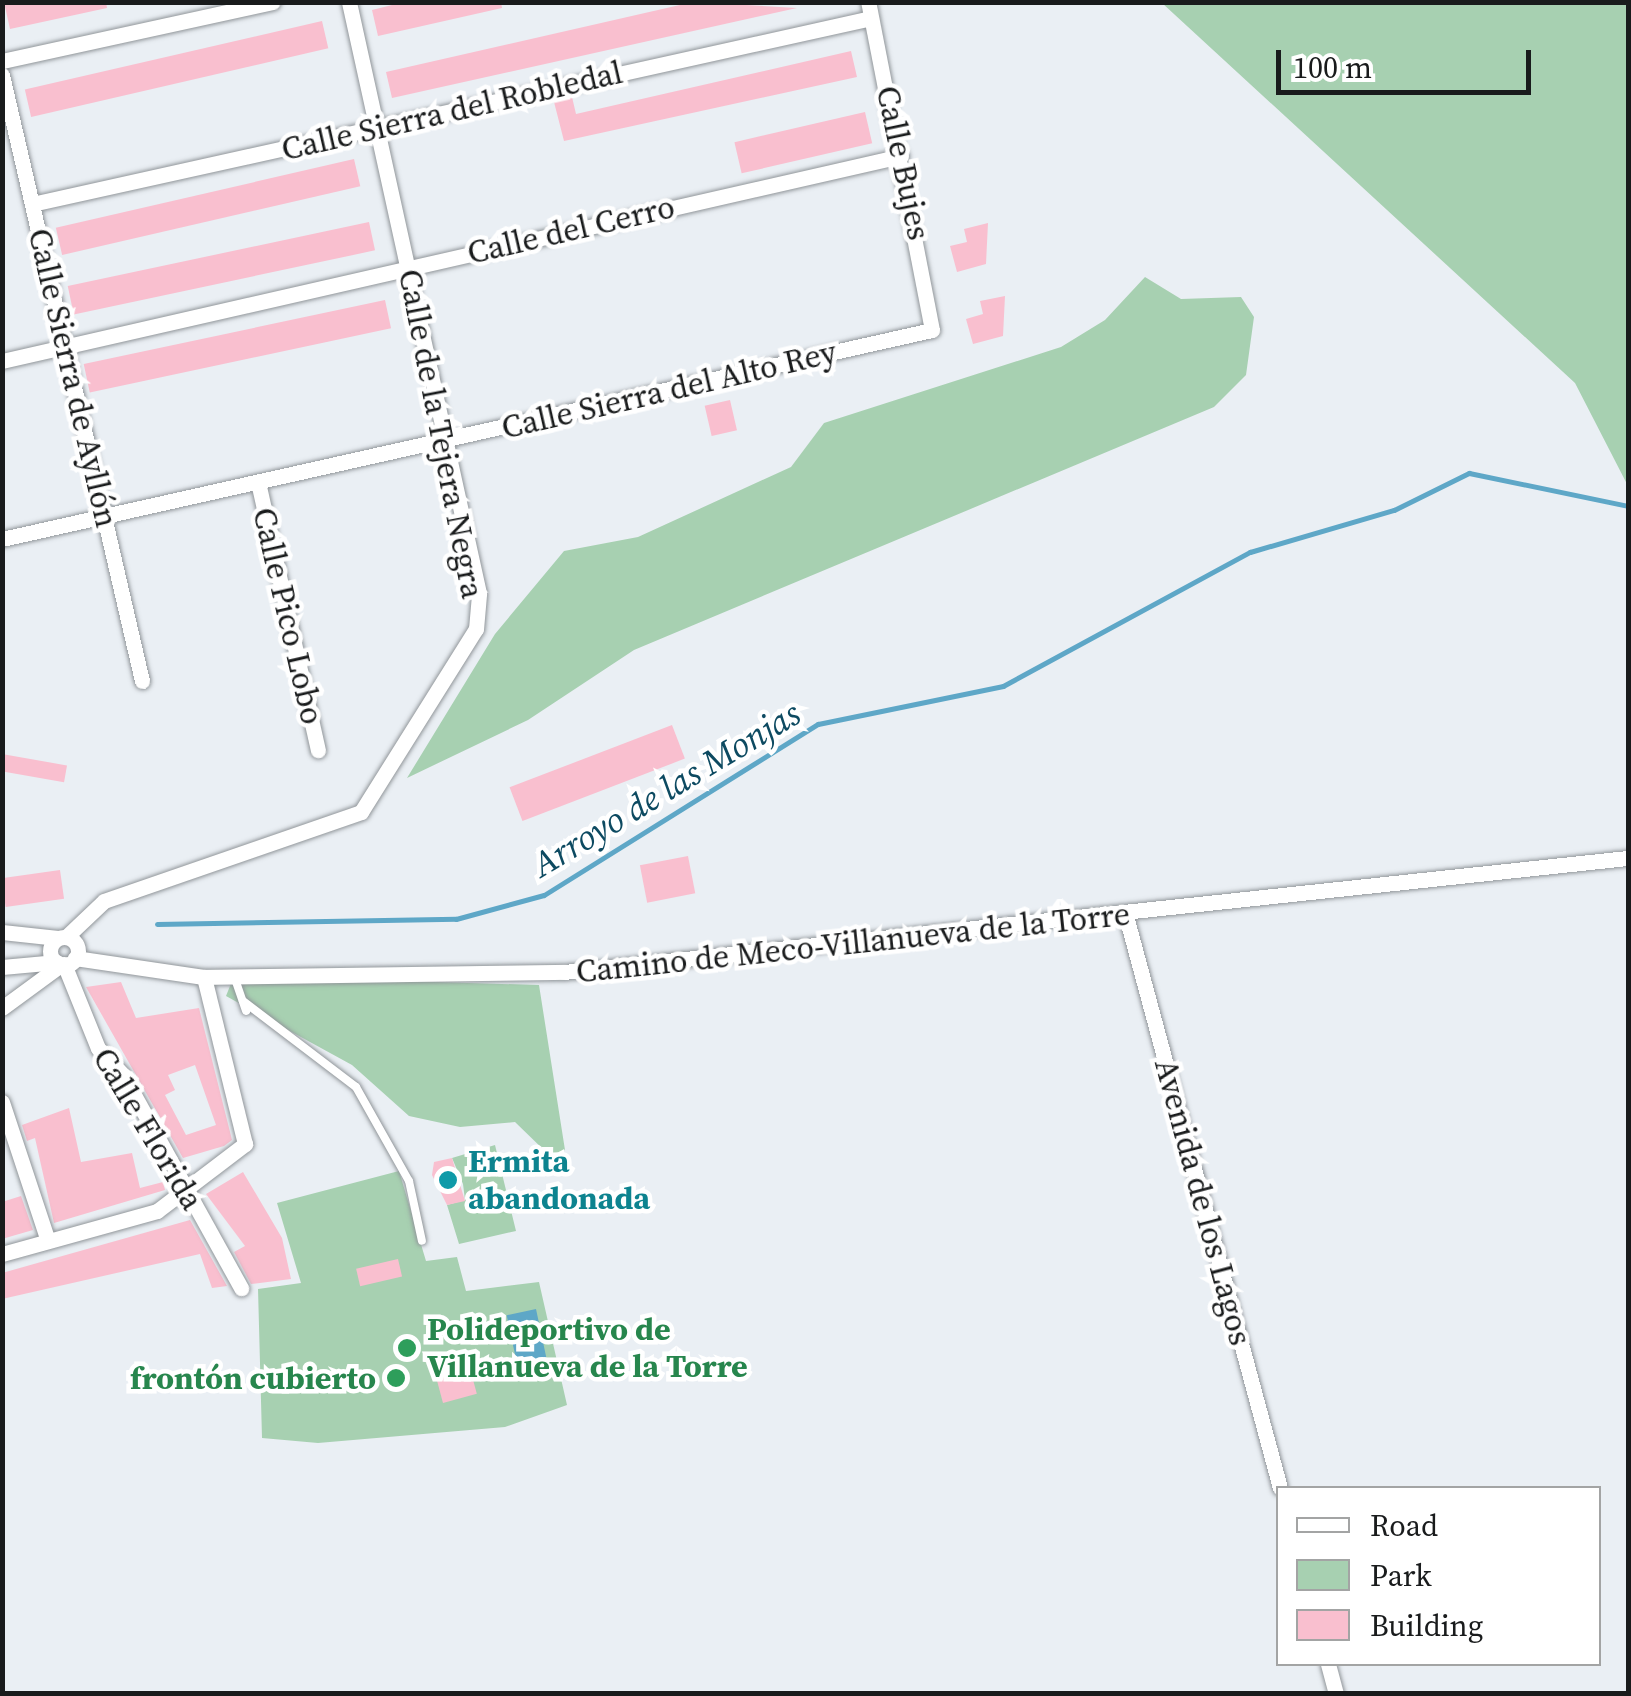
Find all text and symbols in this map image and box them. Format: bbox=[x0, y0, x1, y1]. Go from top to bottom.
scale bar bbox=[1281, 30, 1536, 92]
text: 100 m bbox=[1293, 47, 1372, 88]
street label: Calle Sierra del Robledal bbox=[278, 53, 626, 169]
street label: Calle Bujes bbox=[868, 83, 938, 243]
street label: Calle del Cerro bbox=[464, 188, 678, 272]
street label: Calle Sierra de Ayllón bbox=[20, 225, 126, 531]
street label: Calle de la Tejera Negra bbox=[390, 266, 492, 602]
street label: Calle Sierra del Alto Rey bbox=[498, 333, 840, 447]
street label: Calle Pico Lobo bbox=[244, 504, 332, 728]
water label: Arroyo de las Monjas bbox=[524, 692, 808, 886]
street label: Camino de Meco-Villanueva de la Torre bbox=[574, 895, 1132, 991]
street label: Calle Florida bbox=[85, 1041, 211, 1217]
street label: Avenida de los Lagos bbox=[1146, 1055, 1260, 1349]
place label: Ermita abandonada bbox=[468, 1143, 650, 1218]
marker: Ermita abandonada bbox=[437, 1169, 459, 1191]
place label: Polideportivo de Villanueva de la Torre bbox=[427, 1311, 748, 1386]
marker: Polideportivo de Villanueva de la Torre bbox=[396, 1337, 418, 1359]
place label: frontón cubierto bbox=[130, 1359, 376, 1397]
marker: frontón cubierto bbox=[385, 1367, 407, 1389]
legend bbox=[1276, 1486, 1601, 1666]
text: Road bbox=[1370, 1505, 1438, 1546]
text: Park bbox=[1370, 1555, 1432, 1596]
text: Building bbox=[1370, 1605, 1483, 1646]

